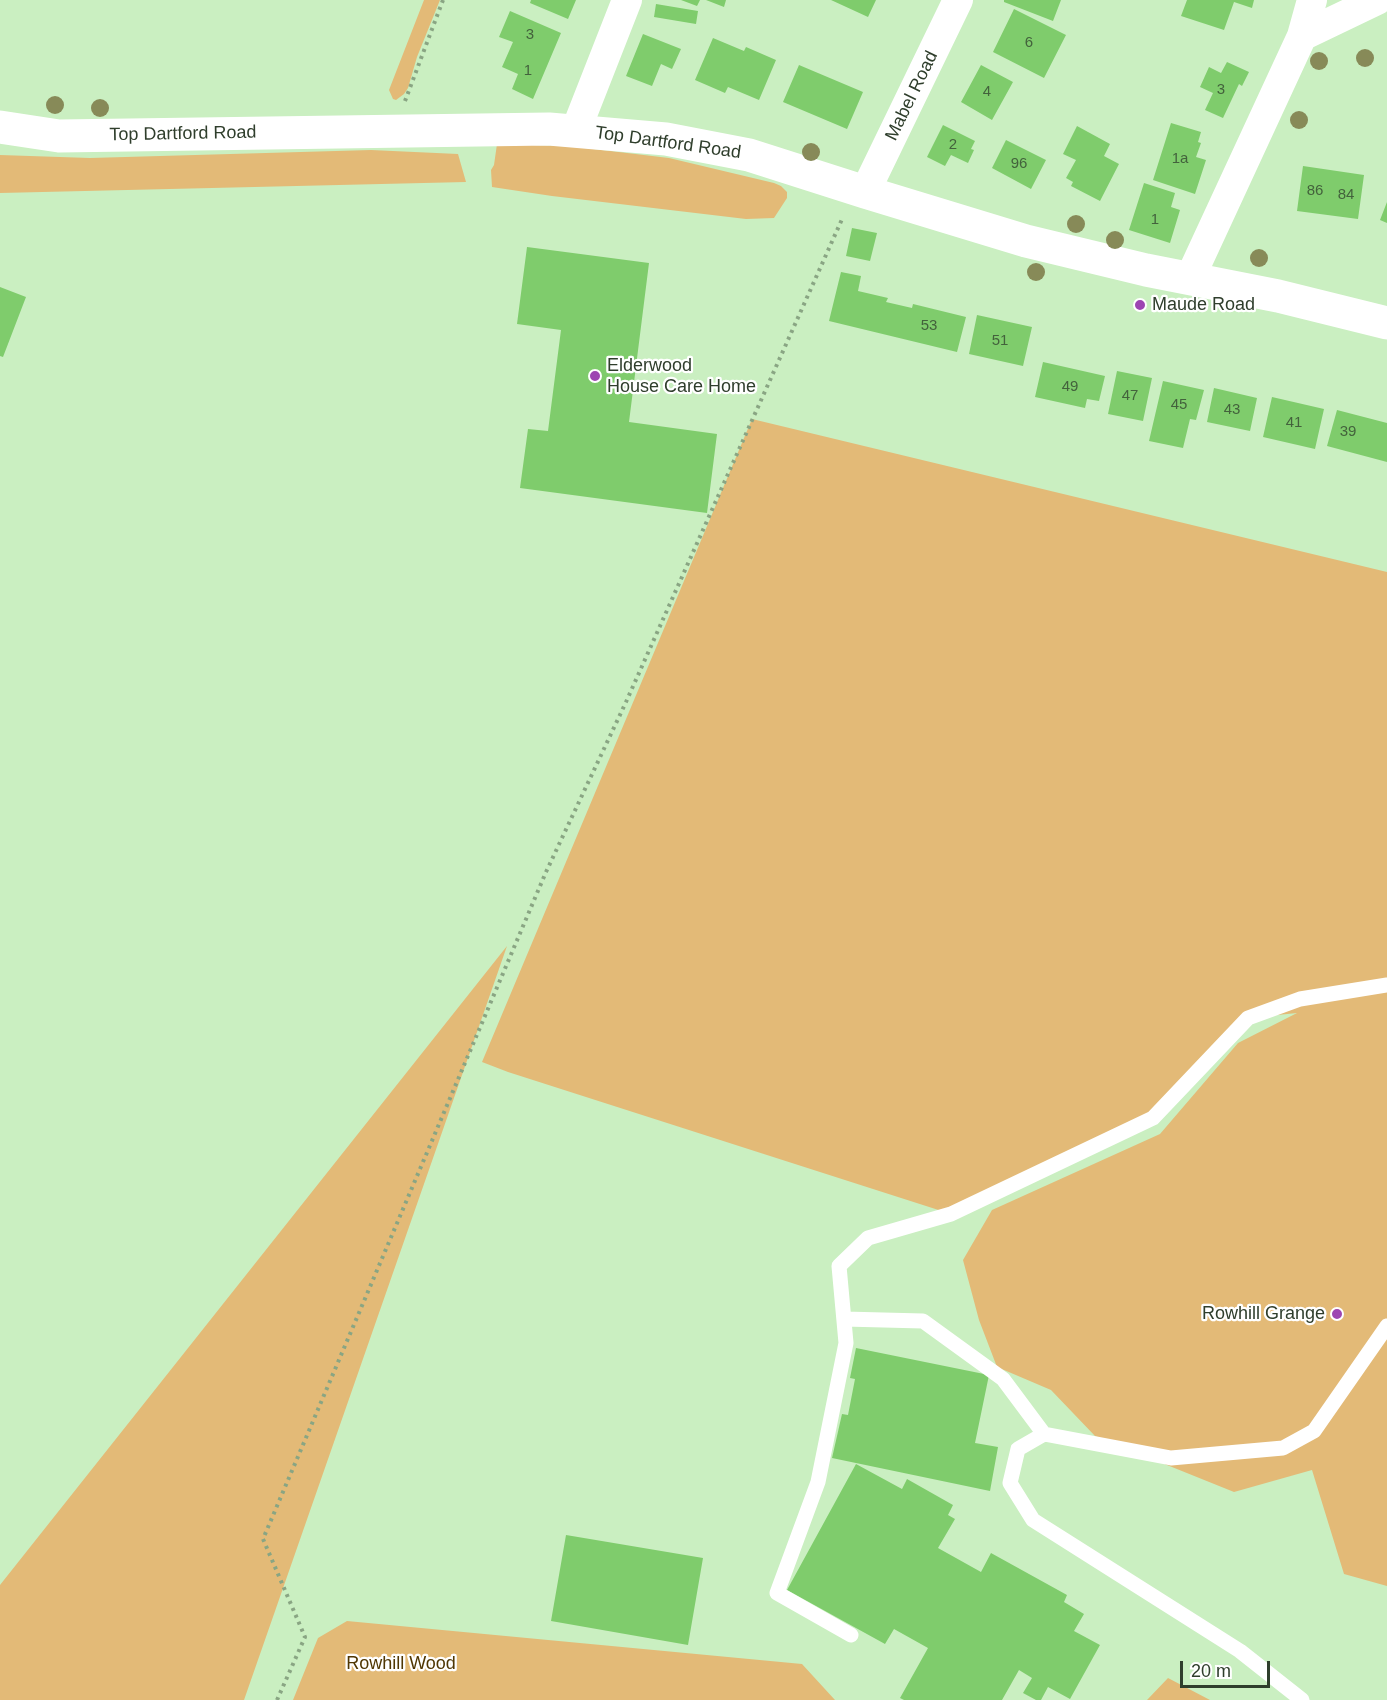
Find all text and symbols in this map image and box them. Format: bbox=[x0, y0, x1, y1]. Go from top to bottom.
house number: 3 bbox=[526, 26, 534, 44]
house number: 6 bbox=[1025, 34, 1033, 52]
street label: Mabel Road bbox=[881, 48, 943, 144]
house number: 1 bbox=[524, 62, 532, 80]
house number: 3 bbox=[1217, 81, 1225, 99]
house number: 4 bbox=[983, 83, 991, 101]
street label: Top Dartford Road bbox=[109, 122, 257, 146]
street label: Top Dartford Road bbox=[594, 122, 742, 164]
house number: 2 bbox=[949, 136, 957, 154]
house number: 1a bbox=[1172, 150, 1188, 168]
house number: 96 bbox=[1011, 155, 1027, 173]
house number: 86 bbox=[1307, 182, 1323, 200]
house number: 84 bbox=[1338, 186, 1354, 204]
house number: 1 bbox=[1151, 211, 1159, 229]
place label: Maude Road bbox=[1152, 294, 1255, 316]
marker: Maude Road bbox=[1133, 298, 1147, 312]
house number: 53 bbox=[921, 317, 937, 335]
house number: 51 bbox=[992, 332, 1008, 350]
place label: Elderwood House Care Home bbox=[607, 355, 756, 398]
marker: Elderwood House Care Home bbox=[588, 369, 602, 383]
house number: 49 bbox=[1062, 378, 1078, 396]
house number: 47 bbox=[1122, 387, 1138, 405]
house number: 45 bbox=[1171, 396, 1187, 414]
house number: 43 bbox=[1224, 401, 1240, 419]
house number: 41 bbox=[1286, 414, 1302, 432]
house number: 39 bbox=[1340, 423, 1356, 441]
place label: Rowhill Grange bbox=[1202, 1303, 1325, 1325]
marker: Rowhill Grange bbox=[1330, 1307, 1344, 1321]
scale bar bbox=[1183, 1649, 1273, 1687]
park label: Rowhill Wood bbox=[346, 1653, 456, 1675]
text: 20 m bbox=[1191, 1661, 1231, 1681]

